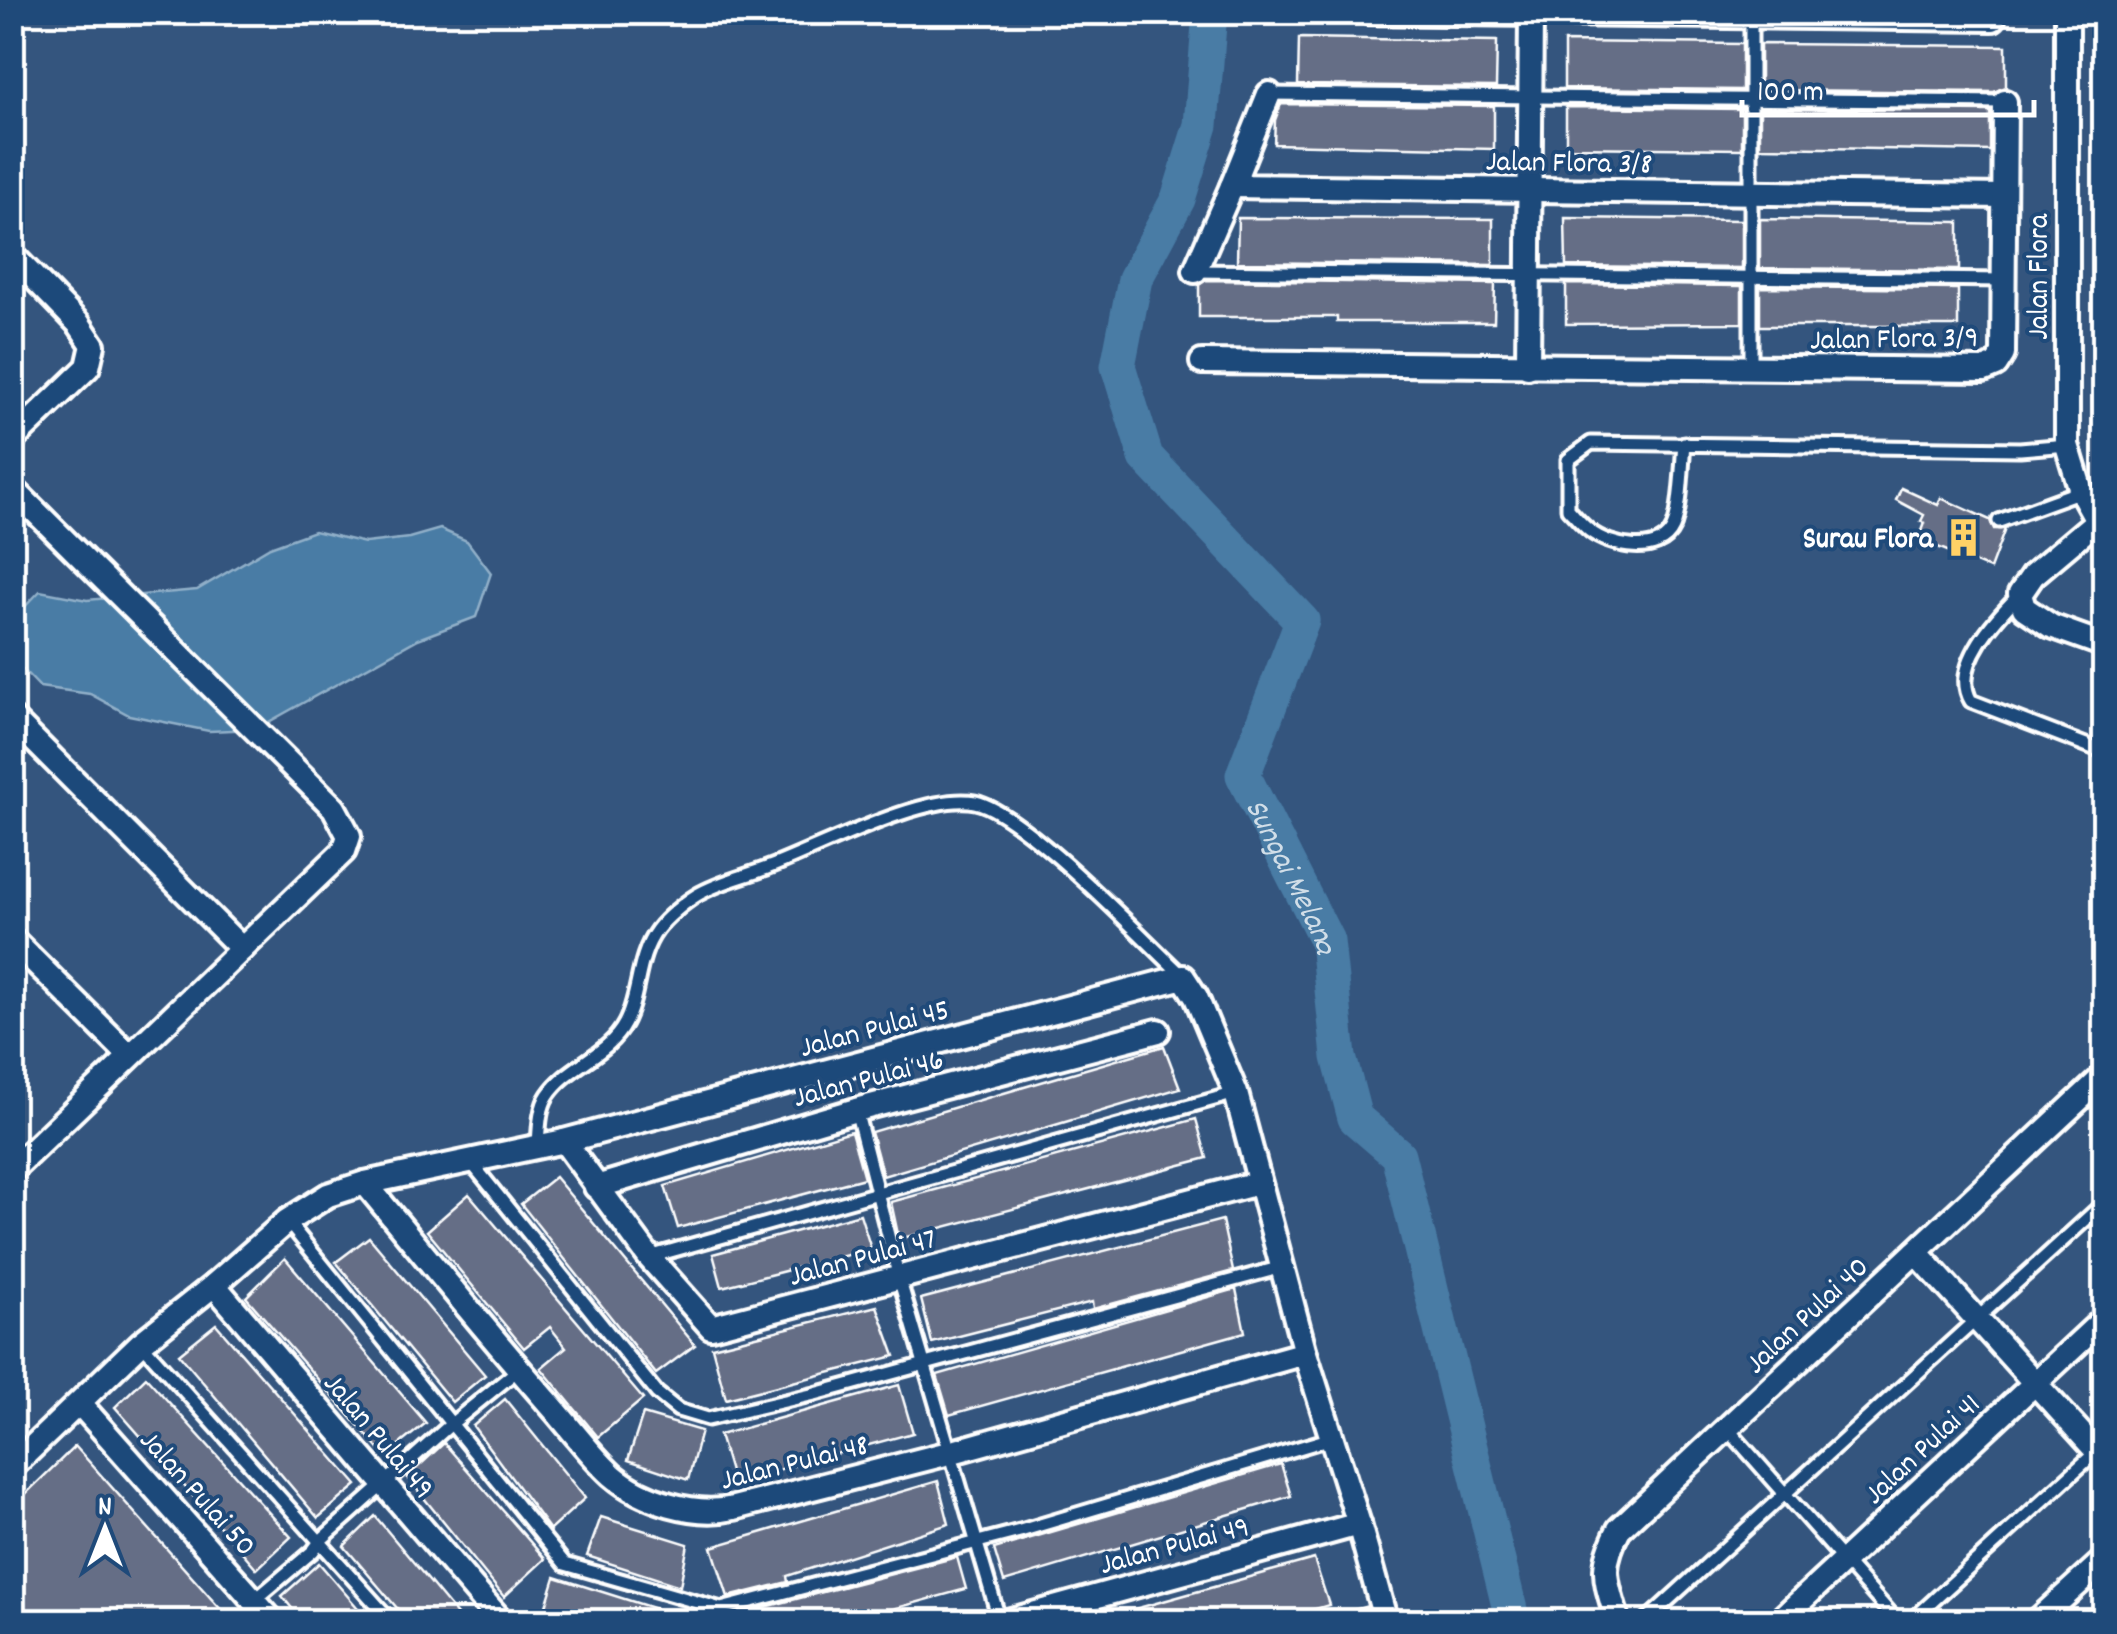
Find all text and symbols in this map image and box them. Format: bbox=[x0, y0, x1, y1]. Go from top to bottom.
scale bar bbox=[1742, 55, 2034, 117]
text: 100 m bbox=[1757, 73, 1824, 116]
street label: Jalan Flora 3/8 bbox=[1485, 143, 1653, 188]
street label: Jalan Flora bbox=[2020, 213, 2063, 340]
street label: Jalan Flora 3/9 bbox=[1809, 319, 1979, 364]
building icon: Surau Flora bbox=[1942, 516, 1984, 558]
place label: Surau Flora bbox=[1803, 520, 1934, 563]
water label: Sungai Melana bbox=[1231, 792, 1346, 958]
street label: Jalan Pulai 45 bbox=[796, 991, 955, 1072]
street label: Jalan Pulai 46 bbox=[789, 1041, 949, 1122]
street label: Jalan Pulai 47 bbox=[785, 1220, 942, 1301]
street label: Jalan Pulai 40 bbox=[1737, 1248, 1881, 1386]
street label: Jalan Pulai 49 bbox=[311, 1365, 442, 1510]
street label: Jalan Pulai 41 bbox=[1856, 1386, 1992, 1517]
street label: Jalan Pulai 50 bbox=[127, 1422, 264, 1568]
street label: Jalan Pulai 48 bbox=[716, 1426, 874, 1505]
north arrow bbox=[55, 1479, 155, 1579]
text: N bbox=[98, 1489, 112, 1529]
street label: Jalan Pulai 49 bbox=[1096, 1508, 1255, 1589]

